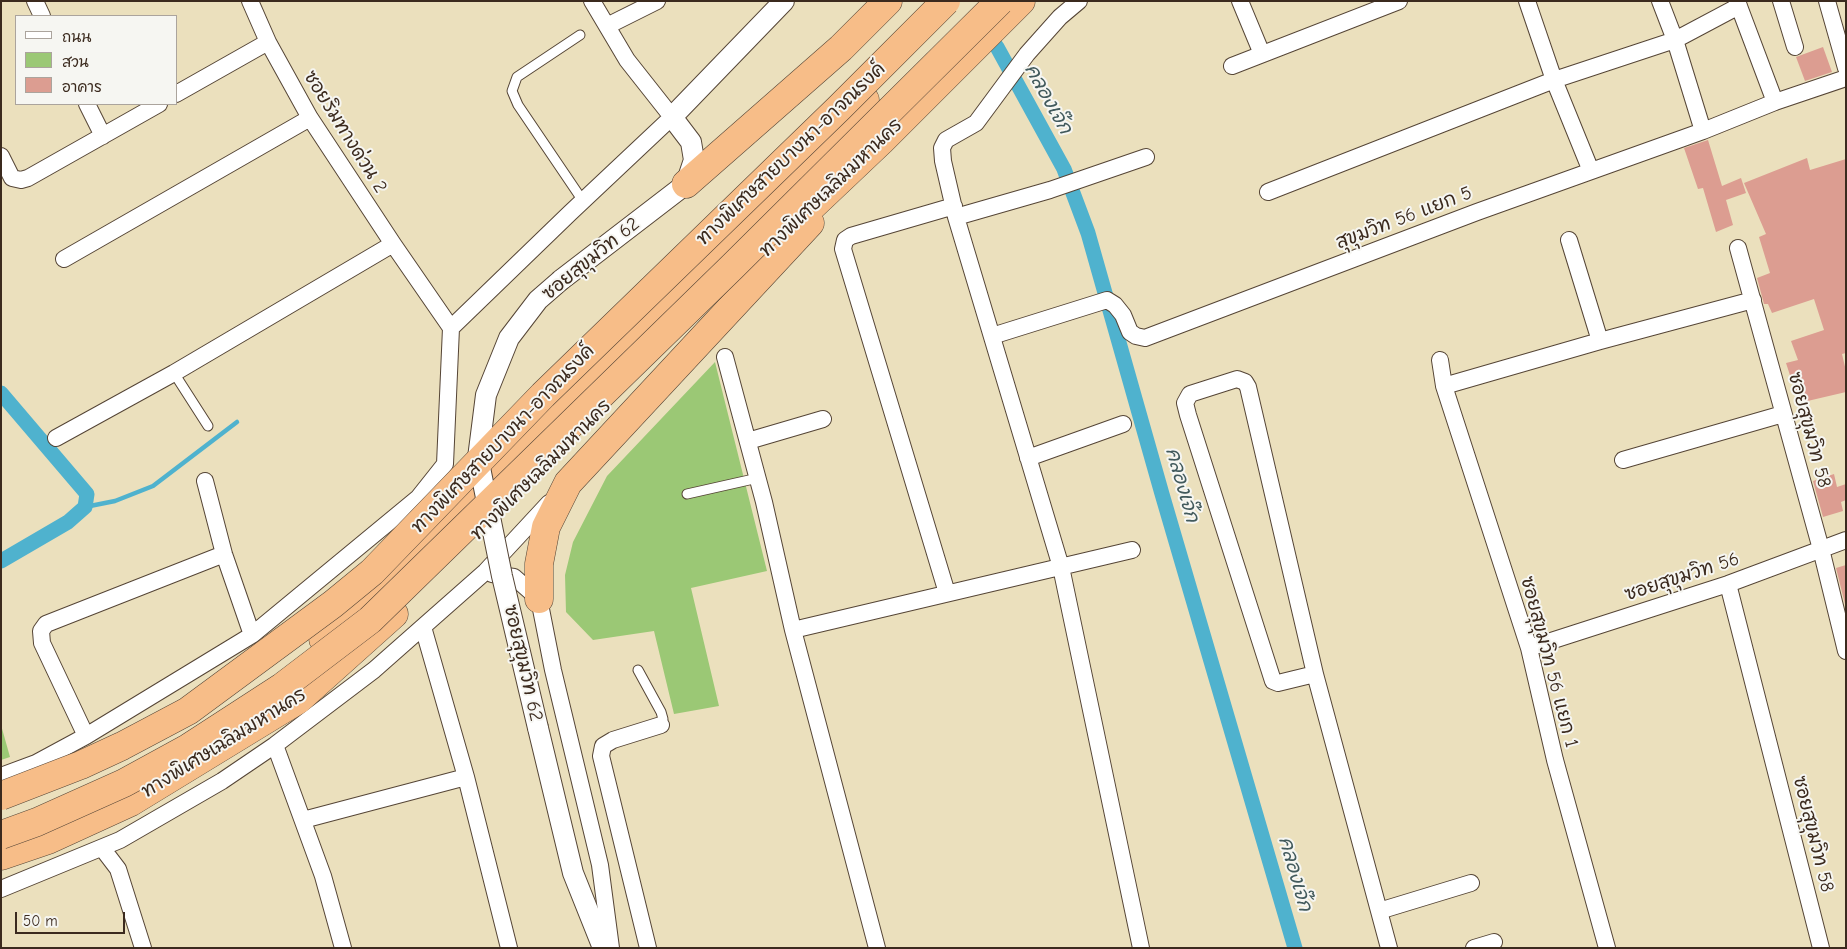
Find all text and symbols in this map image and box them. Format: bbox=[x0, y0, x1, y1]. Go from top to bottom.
legend bbox=[15, 15, 178, 105]
text: ถนน bbox=[62, 28, 91, 46]
text: สวน bbox=[62, 53, 89, 71]
street label: ทางพิเศษสายบางนา-อาจณรงค์ bbox=[692, 58, 890, 250]
water label: คลองเจ๊ก bbox=[1019, 60, 1077, 138]
street label: ซอยริมทางด่วน 2 bbox=[298, 67, 392, 197]
text: อาคาร bbox=[62, 78, 102, 96]
street label: ทางพิเศษเฉลิมมหานคร bbox=[755, 114, 907, 262]
street label: สุขุมวิท 56 แยก 5 bbox=[1333, 182, 1475, 254]
street label: ซอยสุขุมวิท 62 bbox=[538, 213, 644, 305]
street label: ทางพิเศษสายบางนา-อาจณรงค์ bbox=[407, 340, 599, 538]
street label: ซอยสุขุมวิท 58 bbox=[1783, 370, 1835, 490]
street label: ทางพิเศษเฉลิมมหานคร bbox=[466, 395, 616, 545]
water label: คลองเจ๊ก bbox=[1160, 445, 1204, 525]
street label: ซอยสุขุมวิท 56 bbox=[1622, 548, 1742, 606]
street label: ซอยสุขุมวิท 56 แยก 1 bbox=[1515, 574, 1583, 750]
street label: ซอยสุขุมวิท 62 bbox=[499, 603, 547, 723]
street label: ทางพิเศษเฉลิมมหานคร bbox=[137, 683, 311, 803]
street label: ซอยสุขุมวิท 58 bbox=[1788, 774, 1838, 894]
water label: คลองเจ๊ก bbox=[1273, 834, 1317, 914]
scale bar bbox=[18, 902, 128, 934]
text: 50 m bbox=[23, 912, 58, 930]

